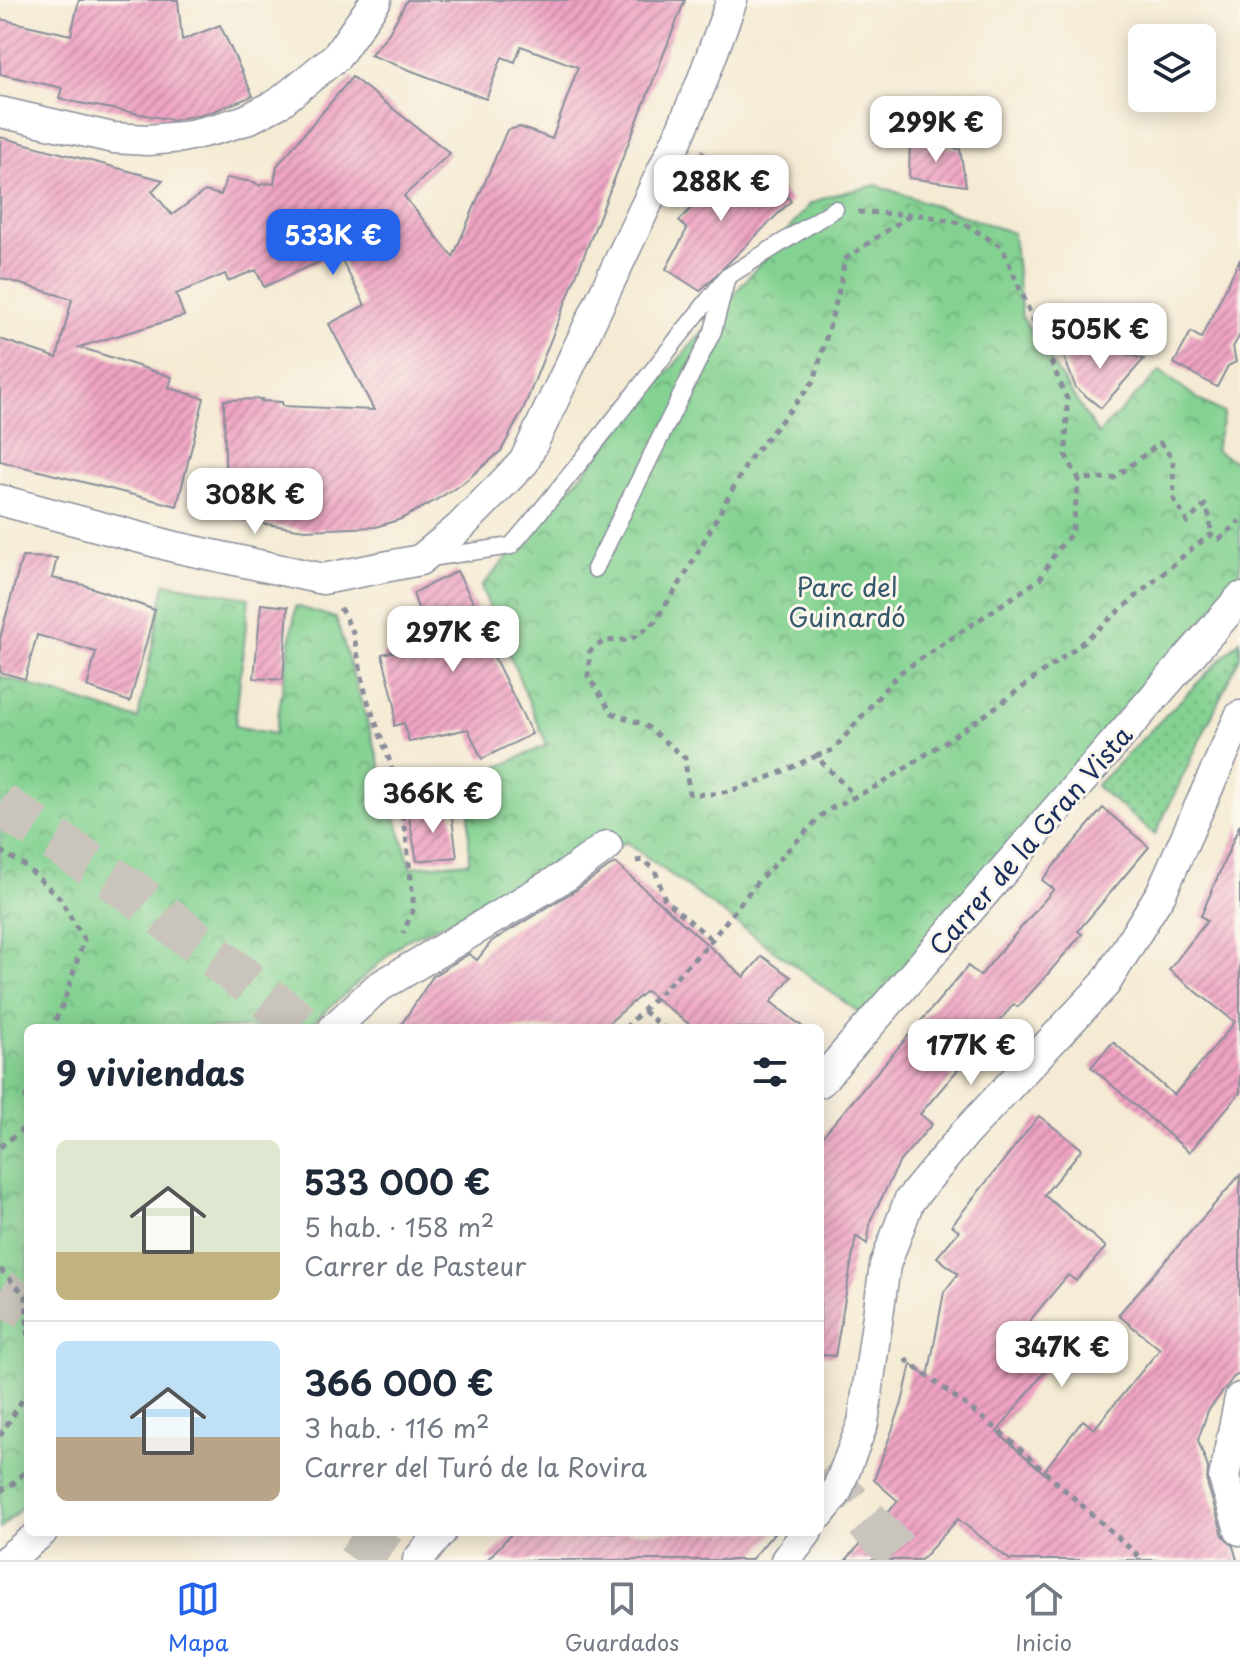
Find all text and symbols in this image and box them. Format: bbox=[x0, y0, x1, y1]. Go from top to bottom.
map controls bbox=[1128, 24, 1216, 112]
button: layers bbox=[1128, 24, 1216, 112]
pin: 299K € bbox=[871, 96, 1001, 164]
text: 299K € bbox=[888, 102, 984, 141]
pin: 288K € bbox=[656, 155, 786, 223]
text: 288K € bbox=[672, 161, 770, 200]
pin: 533K € bbox=[268, 209, 398, 277]
text: 533K € bbox=[284, 215, 382, 254]
pin: 505K € bbox=[1035, 303, 1165, 371]
text: 505K € bbox=[1051, 309, 1149, 348]
pin: 308K € bbox=[190, 468, 320, 536]
text: 308K € bbox=[205, 474, 305, 513]
park label: Parc del Guinardó bbox=[788, 567, 906, 636]
pin: 297K € bbox=[388, 606, 518, 674]
text: 297K € bbox=[405, 612, 501, 651]
street label: Carrer de la Gran Vista bbox=[919, 716, 1141, 964]
pin: 366K € bbox=[368, 767, 498, 835]
text: 366K € bbox=[382, 773, 484, 812]
pin: 177K € bbox=[906, 1019, 1036, 1087]
text: 177K € bbox=[926, 1025, 1016, 1064]
text: 9 viviendas bbox=[56, 1046, 245, 1098]
icon: filters bbox=[748, 1050, 792, 1094]
text: 533 000 € bbox=[304, 1155, 490, 1207]
icon: home bbox=[120, 1172, 216, 1268]
text: 5 hab. · 158 m² bbox=[304, 1207, 494, 1246]
text: Carrer de Pasteur bbox=[304, 1246, 526, 1285]
pin: 347K € bbox=[997, 1321, 1127, 1389]
text: 347K € bbox=[1014, 1327, 1110, 1366]
text: 366 000 € bbox=[304, 1356, 494, 1408]
icon: home bbox=[120, 1373, 216, 1469]
text: 3 hab. · 116 m² bbox=[304, 1408, 490, 1447]
text: Carrer del Turó de la Rovira bbox=[304, 1447, 647, 1486]
tab: Mapa bbox=[168, 1577, 229, 1658]
tab: Guardados bbox=[565, 1577, 679, 1658]
tab: Inicio bbox=[1015, 1577, 1072, 1658]

